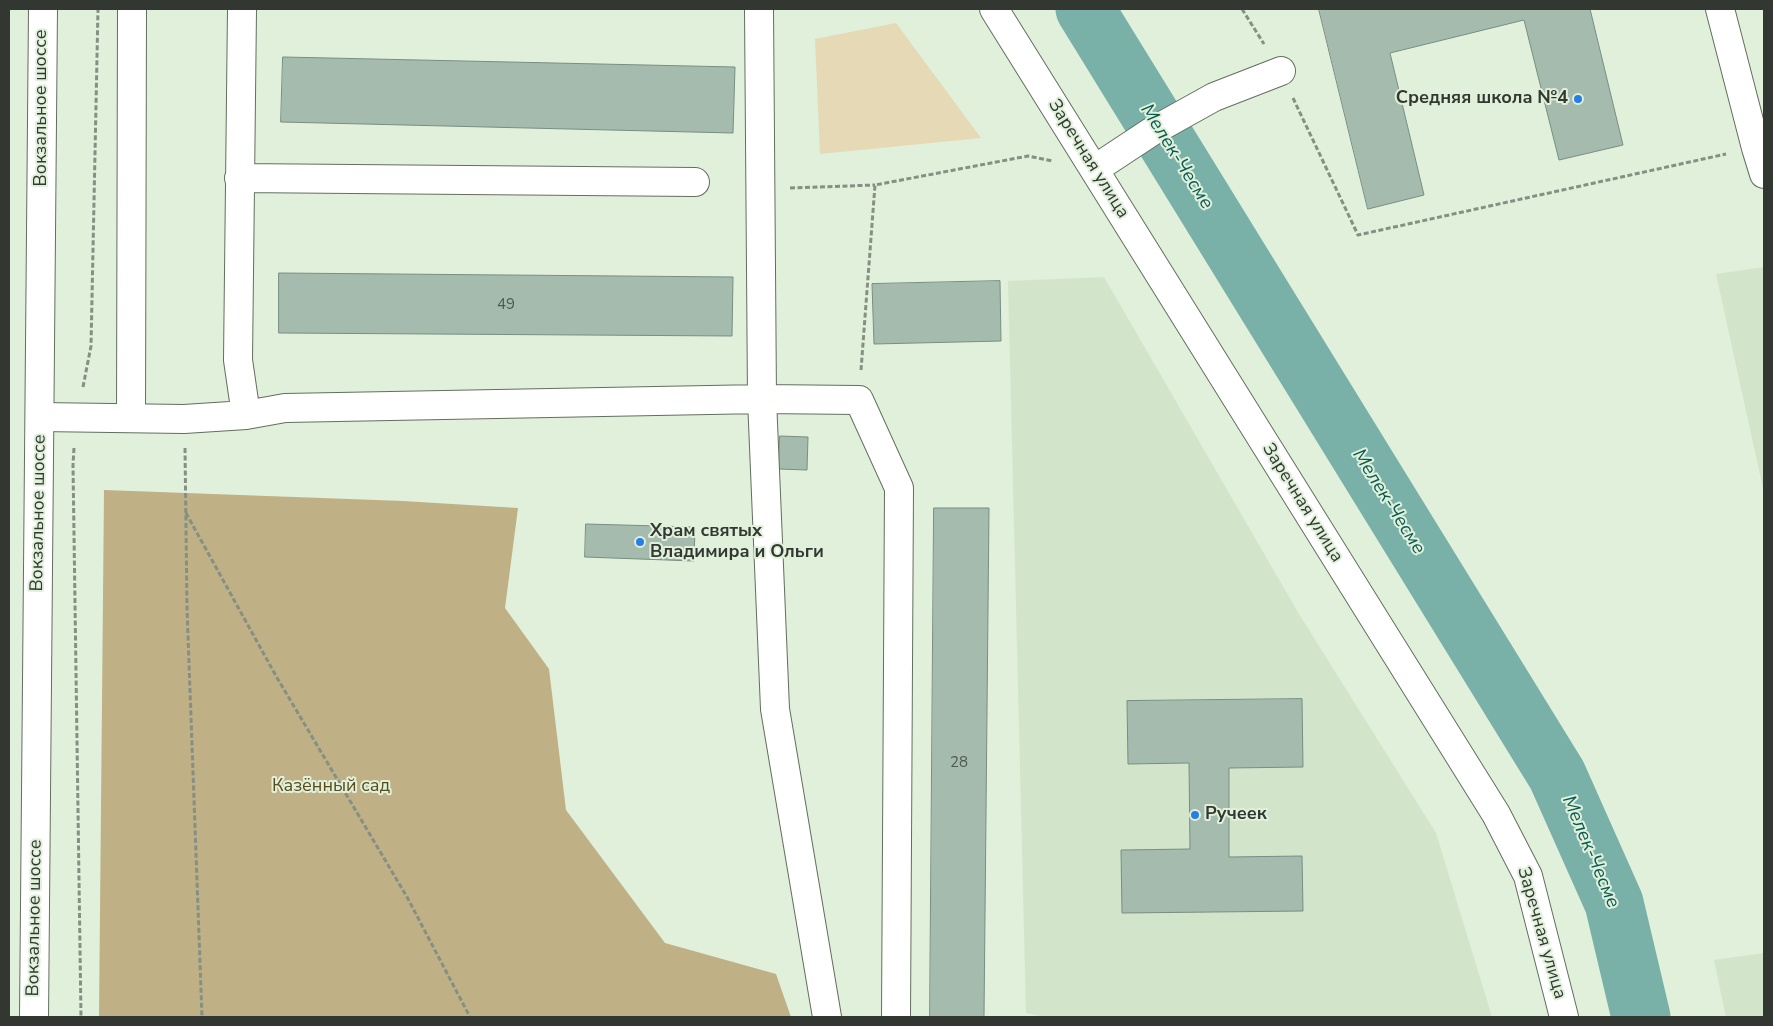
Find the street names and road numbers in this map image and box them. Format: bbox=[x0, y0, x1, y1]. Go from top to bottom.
street label: Вокзальное шоссе bbox=[31, 30, 53, 186]
street label: Заречная улица bbox=[1043, 95, 1133, 223]
street label: Вокзальное шоссе bbox=[27, 434, 51, 592]
street label: Заречная улица bbox=[1257, 439, 1347, 567]
street label: Вокзальное шоссе bbox=[23, 839, 47, 997]
street label: Заречная улица bbox=[1512, 864, 1570, 1002]

